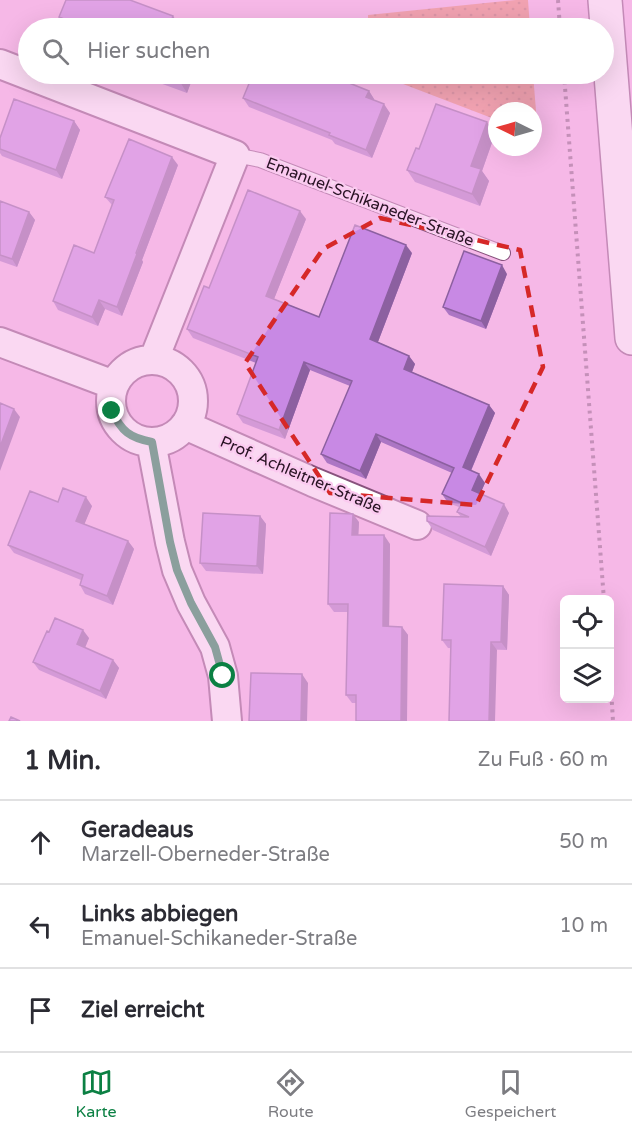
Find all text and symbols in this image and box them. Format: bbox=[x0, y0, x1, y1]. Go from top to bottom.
search box bbox=[18, 18, 614, 84]
icon: search bbox=[39, 35, 72, 68]
text: Hier suchen bbox=[87, 38, 210, 64]
north arrow bbox=[488, 102, 542, 156]
street label: Emanuel-Schikaneder-Straße bbox=[263, 153, 477, 251]
route end bbox=[98, 397, 124, 423]
street label: Prof. Achleitner-Straße bbox=[217, 432, 385, 518]
map controls bbox=[560, 595, 614, 703]
button: locate bbox=[560, 595, 614, 649]
button: layers bbox=[560, 649, 614, 703]
route start bbox=[209, 662, 235, 688]
text: 1 Min. bbox=[24, 745, 101, 776]
text: Zu Fuß · 60 m bbox=[478, 748, 608, 772]
text: Geradeaus bbox=[81, 817, 193, 843]
icon: ahead bbox=[24, 826, 57, 859]
text: 50 m bbox=[559, 830, 608, 854]
text: Marzell-Oberneder-Straße bbox=[81, 843, 330, 867]
text: Links abbiegen bbox=[81, 901, 239, 927]
icon: left bbox=[24, 910, 57, 943]
text: 10 m bbox=[559, 914, 608, 938]
text: Emanuel-Schikaneder-Straße bbox=[81, 927, 357, 951]
icon: arrive bbox=[24, 994, 57, 1027]
text: Ziel erreicht bbox=[81, 997, 204, 1023]
tab: Karte bbox=[76, 1066, 117, 1122]
tab: Route bbox=[268, 1066, 314, 1122]
tab: Gespeichert bbox=[465, 1066, 556, 1122]

